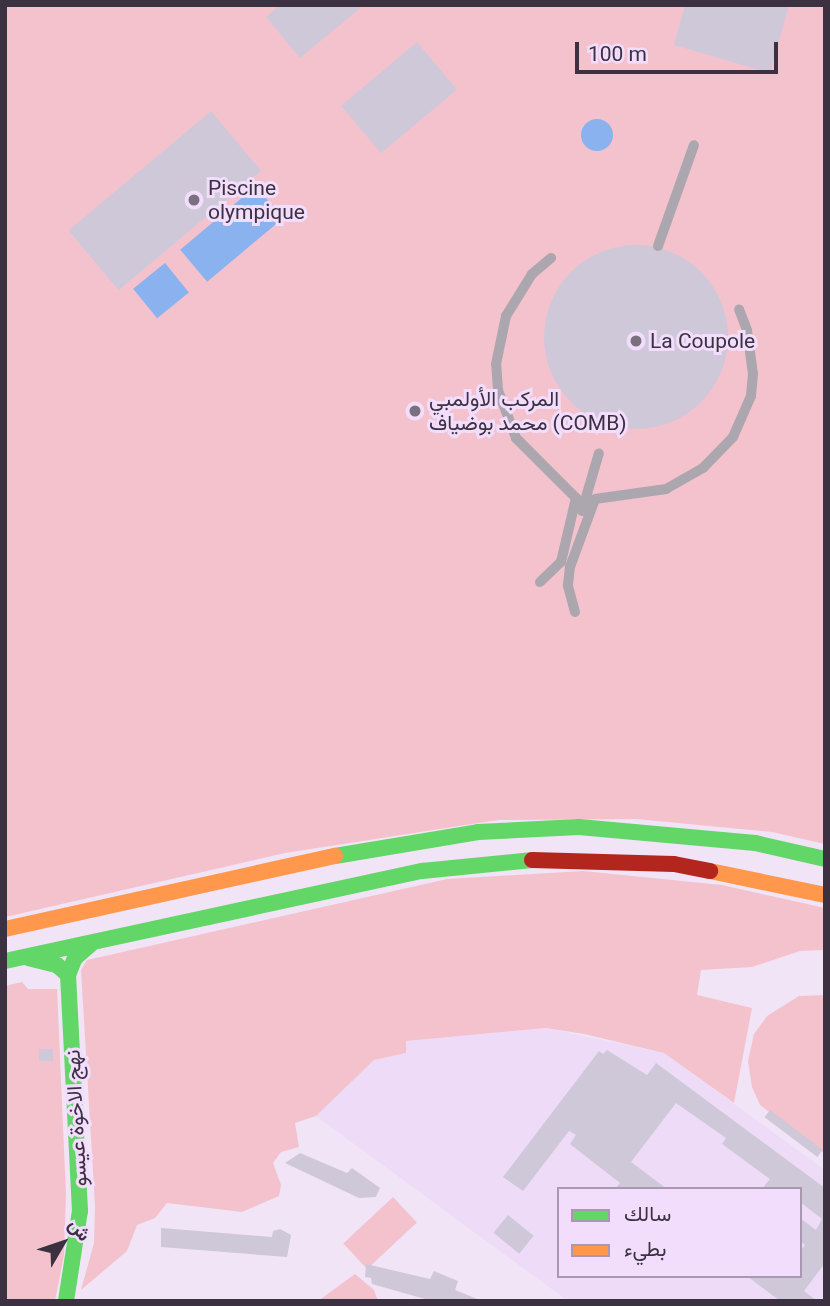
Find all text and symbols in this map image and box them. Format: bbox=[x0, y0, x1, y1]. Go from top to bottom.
scale bar bbox=[578, 28, 781, 72]
text: 100 m bbox=[588, 42, 647, 66]
place label: Piscine olympique bbox=[208, 175, 305, 225]
marker: Piscine olympique bbox=[186, 192, 202, 208]
place label: La Coupole bbox=[650, 328, 755, 354]
marker: La Coupole bbox=[628, 333, 644, 349]
place label: المركب الأولمبي محمد بوضياف (COMB) bbox=[429, 386, 627, 436]
marker: المركب الأولمبي محمد بوضياف (COMB) bbox=[407, 403, 423, 419]
street label: نهج الاخوة عيسو bbox=[60, 1049, 92, 1187]
legend bbox=[557, 1187, 802, 1278]
text: سالك bbox=[624, 1202, 671, 1226]
north arrow bbox=[28, 1208, 98, 1278]
text: ش bbox=[64, 1213, 96, 1246]
text: بطيء bbox=[624, 1237, 667, 1261]

